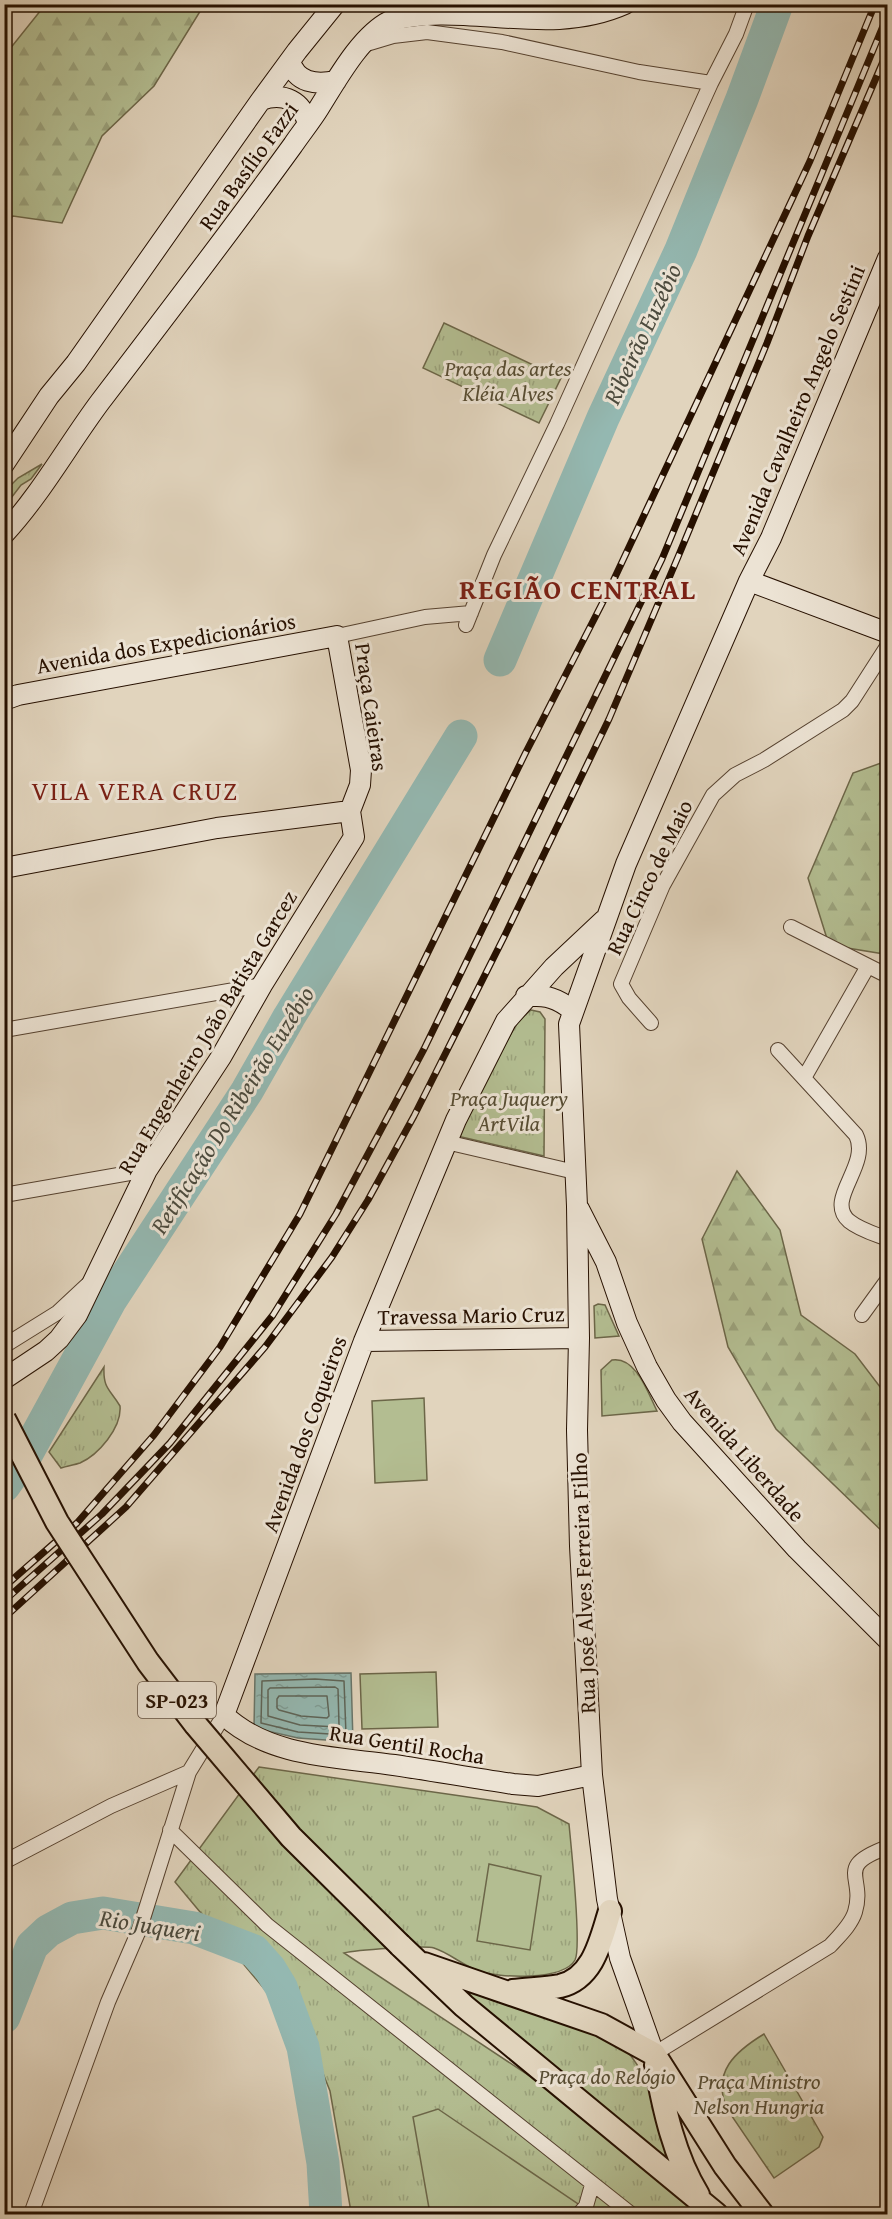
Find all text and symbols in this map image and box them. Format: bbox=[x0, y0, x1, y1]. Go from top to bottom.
street label: Rua Basílio Fazzi bbox=[190, 95, 306, 237]
water label: Ribeirão Euzébio bbox=[594, 258, 690, 411]
street label: Avenida Cavalheiro Angelo Sestini bbox=[721, 260, 873, 560]
park label: Praça das artes Kléia Alves bbox=[444, 352, 572, 409]
district label: REGIÃO CENTRAL bbox=[459, 568, 697, 609]
street label: Avenida dos Expedicionários bbox=[34, 604, 298, 682]
street label: Praça Caieiras bbox=[347, 641, 397, 773]
district label: VILA VERA CRUZ bbox=[32, 771, 238, 810]
street label: Rua Cinco de Maio bbox=[598, 794, 700, 960]
street label: Rua Engenheiro João Batista Garcez bbox=[109, 884, 305, 1180]
water label: Retificação Do Ribeirão Euzébio bbox=[141, 979, 323, 1241]
park label: Praça Juquery ArtVila bbox=[449, 1082, 568, 1139]
street label: Travessa Mario Cruz bbox=[377, 1297, 565, 1333]
street label: Avenida dos Coqueiros bbox=[254, 1331, 354, 1537]
street label: Avenida Liberdade bbox=[677, 1379, 813, 1529]
street label: Rua José Alves Ferreira Filho bbox=[562, 1452, 604, 1714]
road number: SP-023 bbox=[138, 1682, 216, 1718]
street label: Rua Gentil Rocha bbox=[327, 1716, 487, 1772]
water label: Rio Juqueri bbox=[96, 1900, 203, 1950]
park label: Praça do Relógio bbox=[538, 2060, 675, 2092]
park label: Praça Ministro Nelson Hungria bbox=[693, 2065, 824, 2122]

